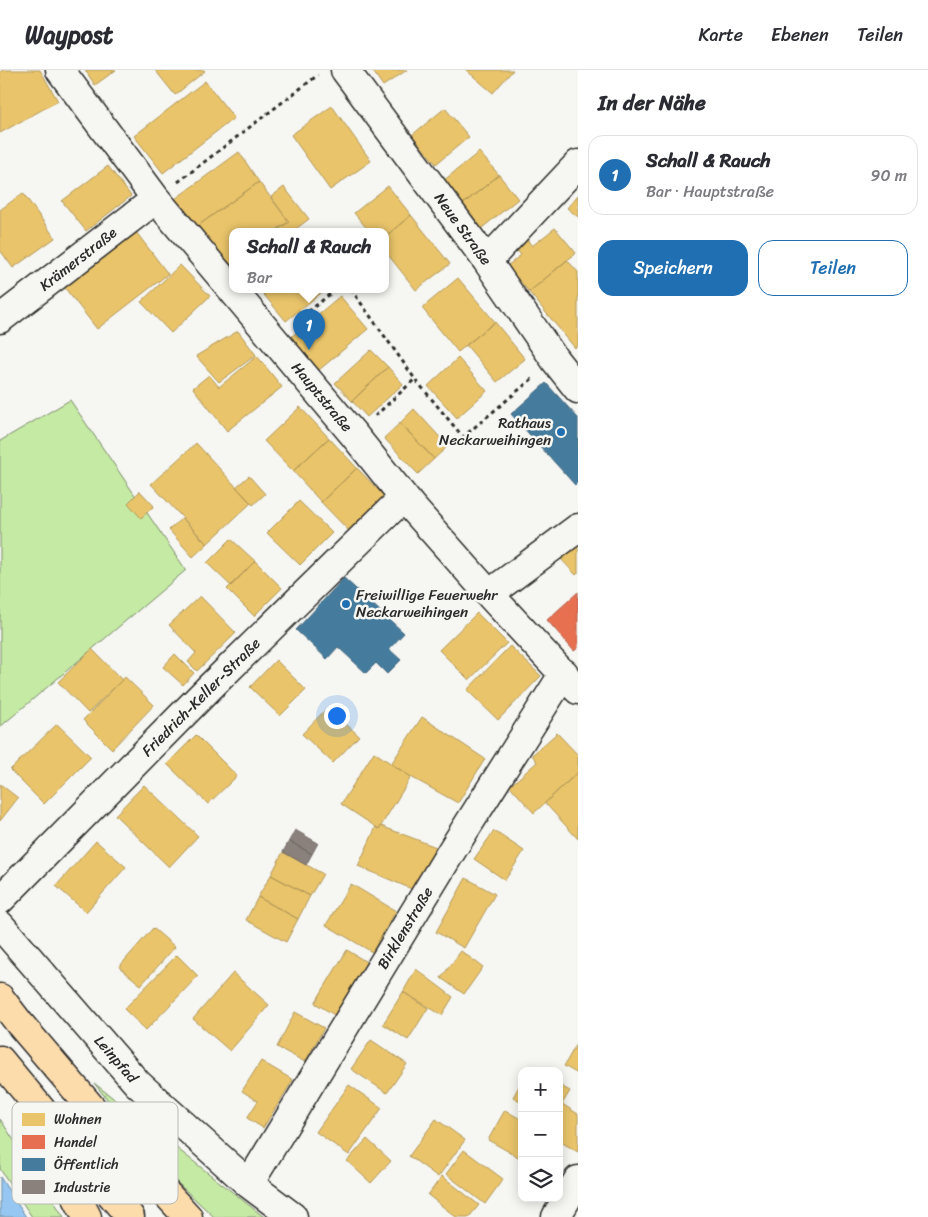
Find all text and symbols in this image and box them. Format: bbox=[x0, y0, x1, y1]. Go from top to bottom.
text: Waypost bbox=[25, 14, 113, 56]
text: Karte bbox=[699, 19, 743, 51]
text: Ebenen bbox=[771, 19, 829, 51]
text: Teilen bbox=[857, 19, 903, 51]
text: In der Nähe bbox=[598, 84, 706, 122]
text: Schall & Rauch bbox=[646, 144, 770, 177]
text: 1 bbox=[612, 161, 618, 190]
text: 90 m bbox=[871, 161, 907, 190]
text: Bar · Hauptstraße bbox=[646, 177, 774, 206]
street label: Neue Straße bbox=[428, 187, 499, 271]
street label: Krämerstraße bbox=[33, 220, 123, 298]
popup bbox=[229, 228, 389, 293]
text: Schall & Rauch bbox=[247, 230, 371, 263]
button: Speichern bbox=[598, 240, 748, 296]
button: Teilen bbox=[758, 240, 908, 296]
text: Bar bbox=[247, 263, 272, 292]
pin: 1 bbox=[293, 309, 325, 350]
street label: Hauptstraße bbox=[285, 356, 359, 438]
place label: Rathaus Neckarweihingen bbox=[439, 410, 552, 453]
marker: Rathaus Neckarweihingen bbox=[555, 426, 567, 438]
place label: Freiwillige Feuerwehr Neckarweihingen bbox=[356, 582, 498, 625]
marker: Freiwillige Feuerwehr Neckarweihingen bbox=[340, 598, 352, 610]
street label: Friedrich-Keller-Straße bbox=[135, 631, 267, 763]
your location bbox=[324, 703, 350, 729]
street label: Birklenstraße bbox=[370, 881, 440, 974]
street label: Leinpfad bbox=[88, 1029, 145, 1090]
map controls bbox=[518, 1067, 563, 1202]
button: + bbox=[518, 1067, 563, 1112]
legend bbox=[12, 1102, 178, 1204]
text: Wohnen bbox=[54, 1107, 102, 1132]
button: − bbox=[518, 1112, 563, 1157]
text: Handel bbox=[54, 1130, 98, 1155]
text: Öffentlich bbox=[54, 1152, 119, 1177]
button: layers bbox=[518, 1157, 563, 1202]
text: Industrie bbox=[53, 1175, 110, 1200]

